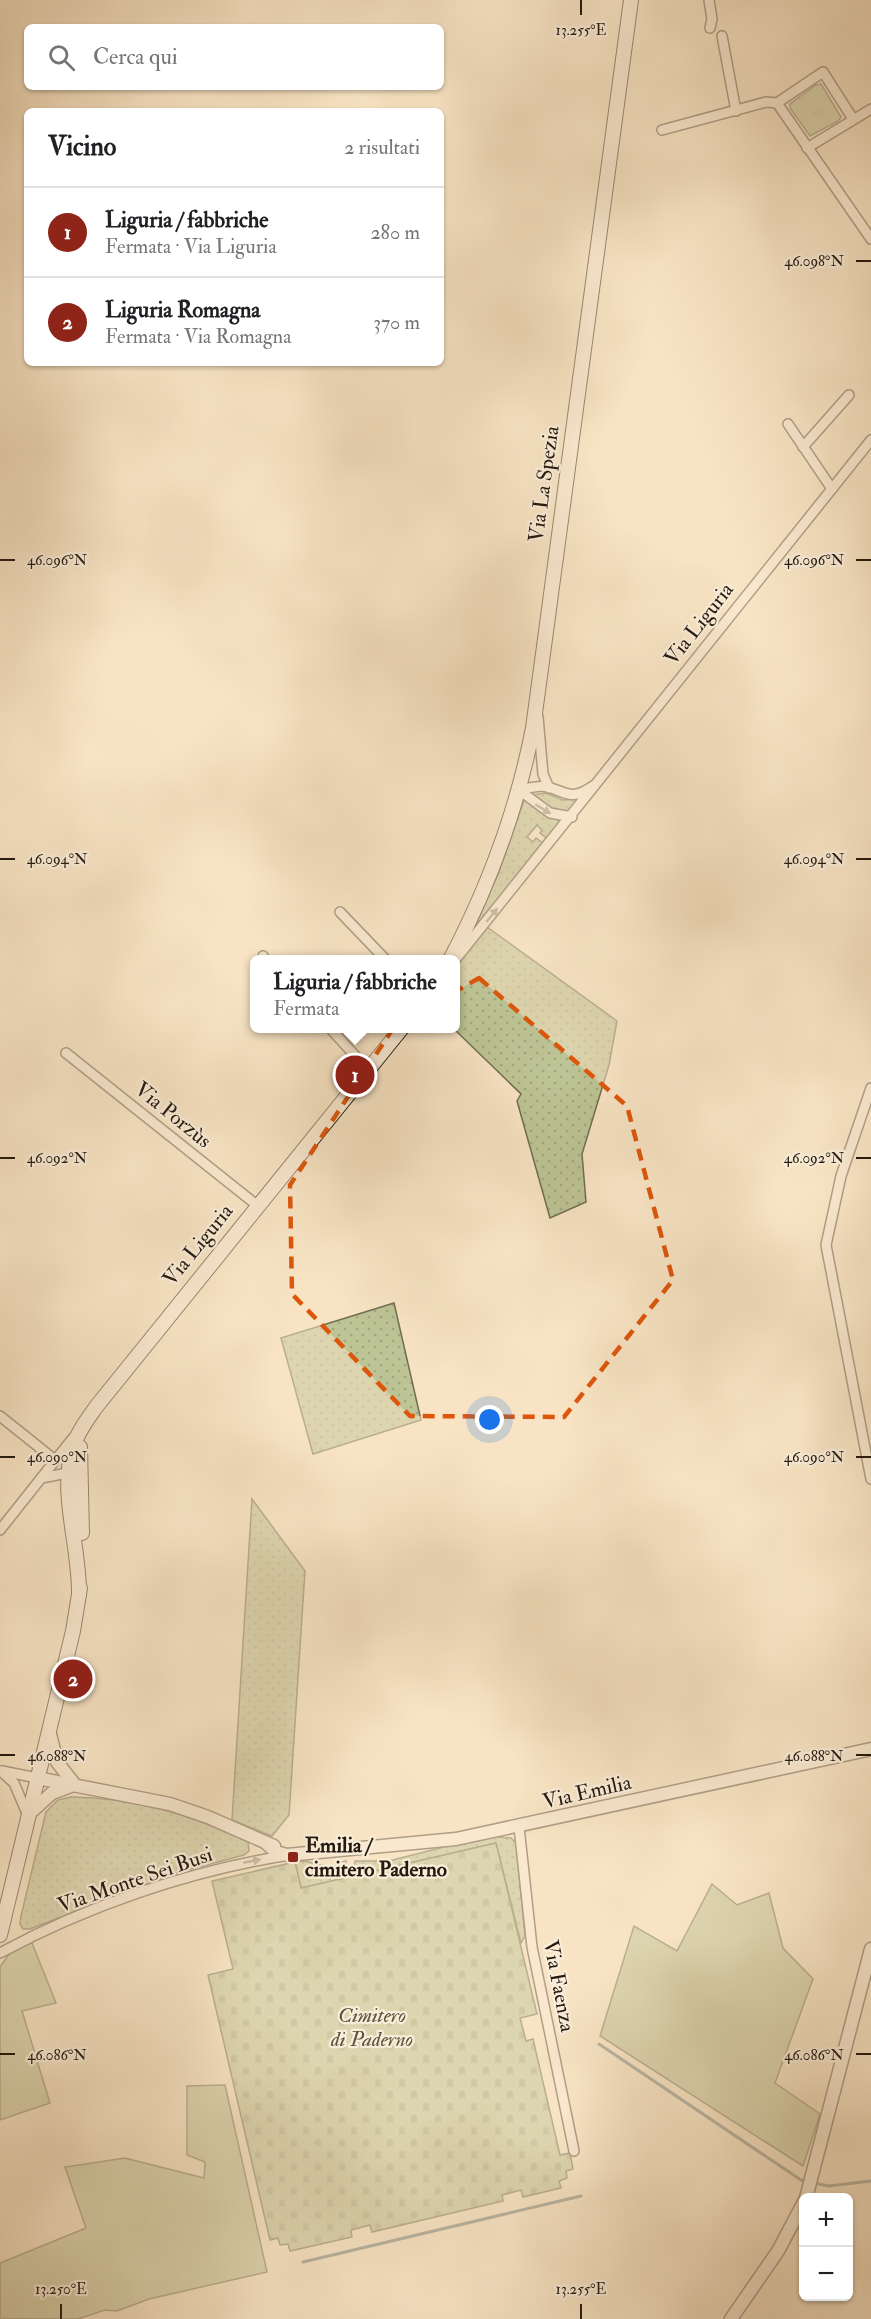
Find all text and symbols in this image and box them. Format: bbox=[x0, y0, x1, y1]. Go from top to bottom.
text: 13.255°E bbox=[556, 21, 607, 40]
search box bbox=[24, 24, 444, 90]
icon: search bbox=[45, 41, 78, 74]
text: Cerca qui bbox=[93, 43, 178, 71]
text: Vicino bbox=[48, 131, 116, 163]
text: 2 risultati bbox=[344, 135, 420, 160]
text: Liguria / fabbriche bbox=[105, 206, 269, 234]
text: 1 bbox=[64, 220, 71, 245]
text: 280 m bbox=[370, 220, 420, 245]
text: Fermata · Via Liguria bbox=[105, 234, 277, 259]
text: 46.098°N bbox=[784, 252, 844, 271]
text: Liguria Romagna bbox=[105, 296, 260, 324]
text: 2 bbox=[62, 310, 73, 335]
text: 370 m bbox=[373, 310, 420, 335]
text: Fermata · Via Romagna bbox=[105, 324, 291, 349]
street label: Via La Spezia bbox=[522, 424, 566, 544]
text: 46.096°N bbox=[27, 551, 88, 570]
text: 46.096°N bbox=[784, 551, 845, 570]
street label: Via Liguria bbox=[658, 577, 740, 671]
one-way arrow bbox=[535, 803, 551, 814]
text: 46.094°N bbox=[27, 850, 88, 869]
text: 46.094°N bbox=[784, 850, 845, 869]
one-way arrow bbox=[486, 907, 499, 923]
popup bbox=[250, 955, 460, 1033]
text: Liguria / fabbriche bbox=[273, 968, 437, 996]
text: Fermata bbox=[273, 996, 340, 1021]
pin: 1 bbox=[336, 1052, 374, 1098]
street label: Via Porzùs bbox=[129, 1076, 217, 1154]
text: 46.092°N bbox=[27, 1149, 88, 1168]
text: 46.092°N bbox=[784, 1149, 845, 1168]
street label: Via Liguria bbox=[157, 1198, 239, 1291]
your location bbox=[475, 1405, 504, 1434]
text: 46.090°N bbox=[27, 1448, 88, 1467]
text: 46.090°N bbox=[784, 1448, 845, 1467]
pin: 2 bbox=[54, 1656, 92, 1702]
text: 46.088°N bbox=[27, 1747, 87, 1766]
text: 46.088°N bbox=[784, 1747, 844, 1766]
street label: Via Emilia bbox=[540, 1769, 634, 1815]
place label: Emilia / cimitero Paderno bbox=[305, 1832, 447, 1883]
street label: Via Monte Sei Busi bbox=[54, 1841, 216, 1919]
marker: Emilia / cimitero Paderno bbox=[286, 1850, 300, 1864]
one-way arrow bbox=[242, 1856, 261, 1866]
street label: Via Faenza bbox=[537, 1938, 581, 2035]
park label: Cimitero di Paderno bbox=[330, 2002, 413, 2053]
text: 46.086°N bbox=[27, 2046, 87, 2065]
text: 46.086°N bbox=[784, 2046, 844, 2065]
map controls bbox=[799, 2193, 853, 2301]
button: + bbox=[799, 2193, 853, 2247]
button: − bbox=[799, 2247, 853, 2301]
text: 13.250°E bbox=[35, 2280, 87, 2299]
text: 13.255°E bbox=[556, 2280, 607, 2299]

